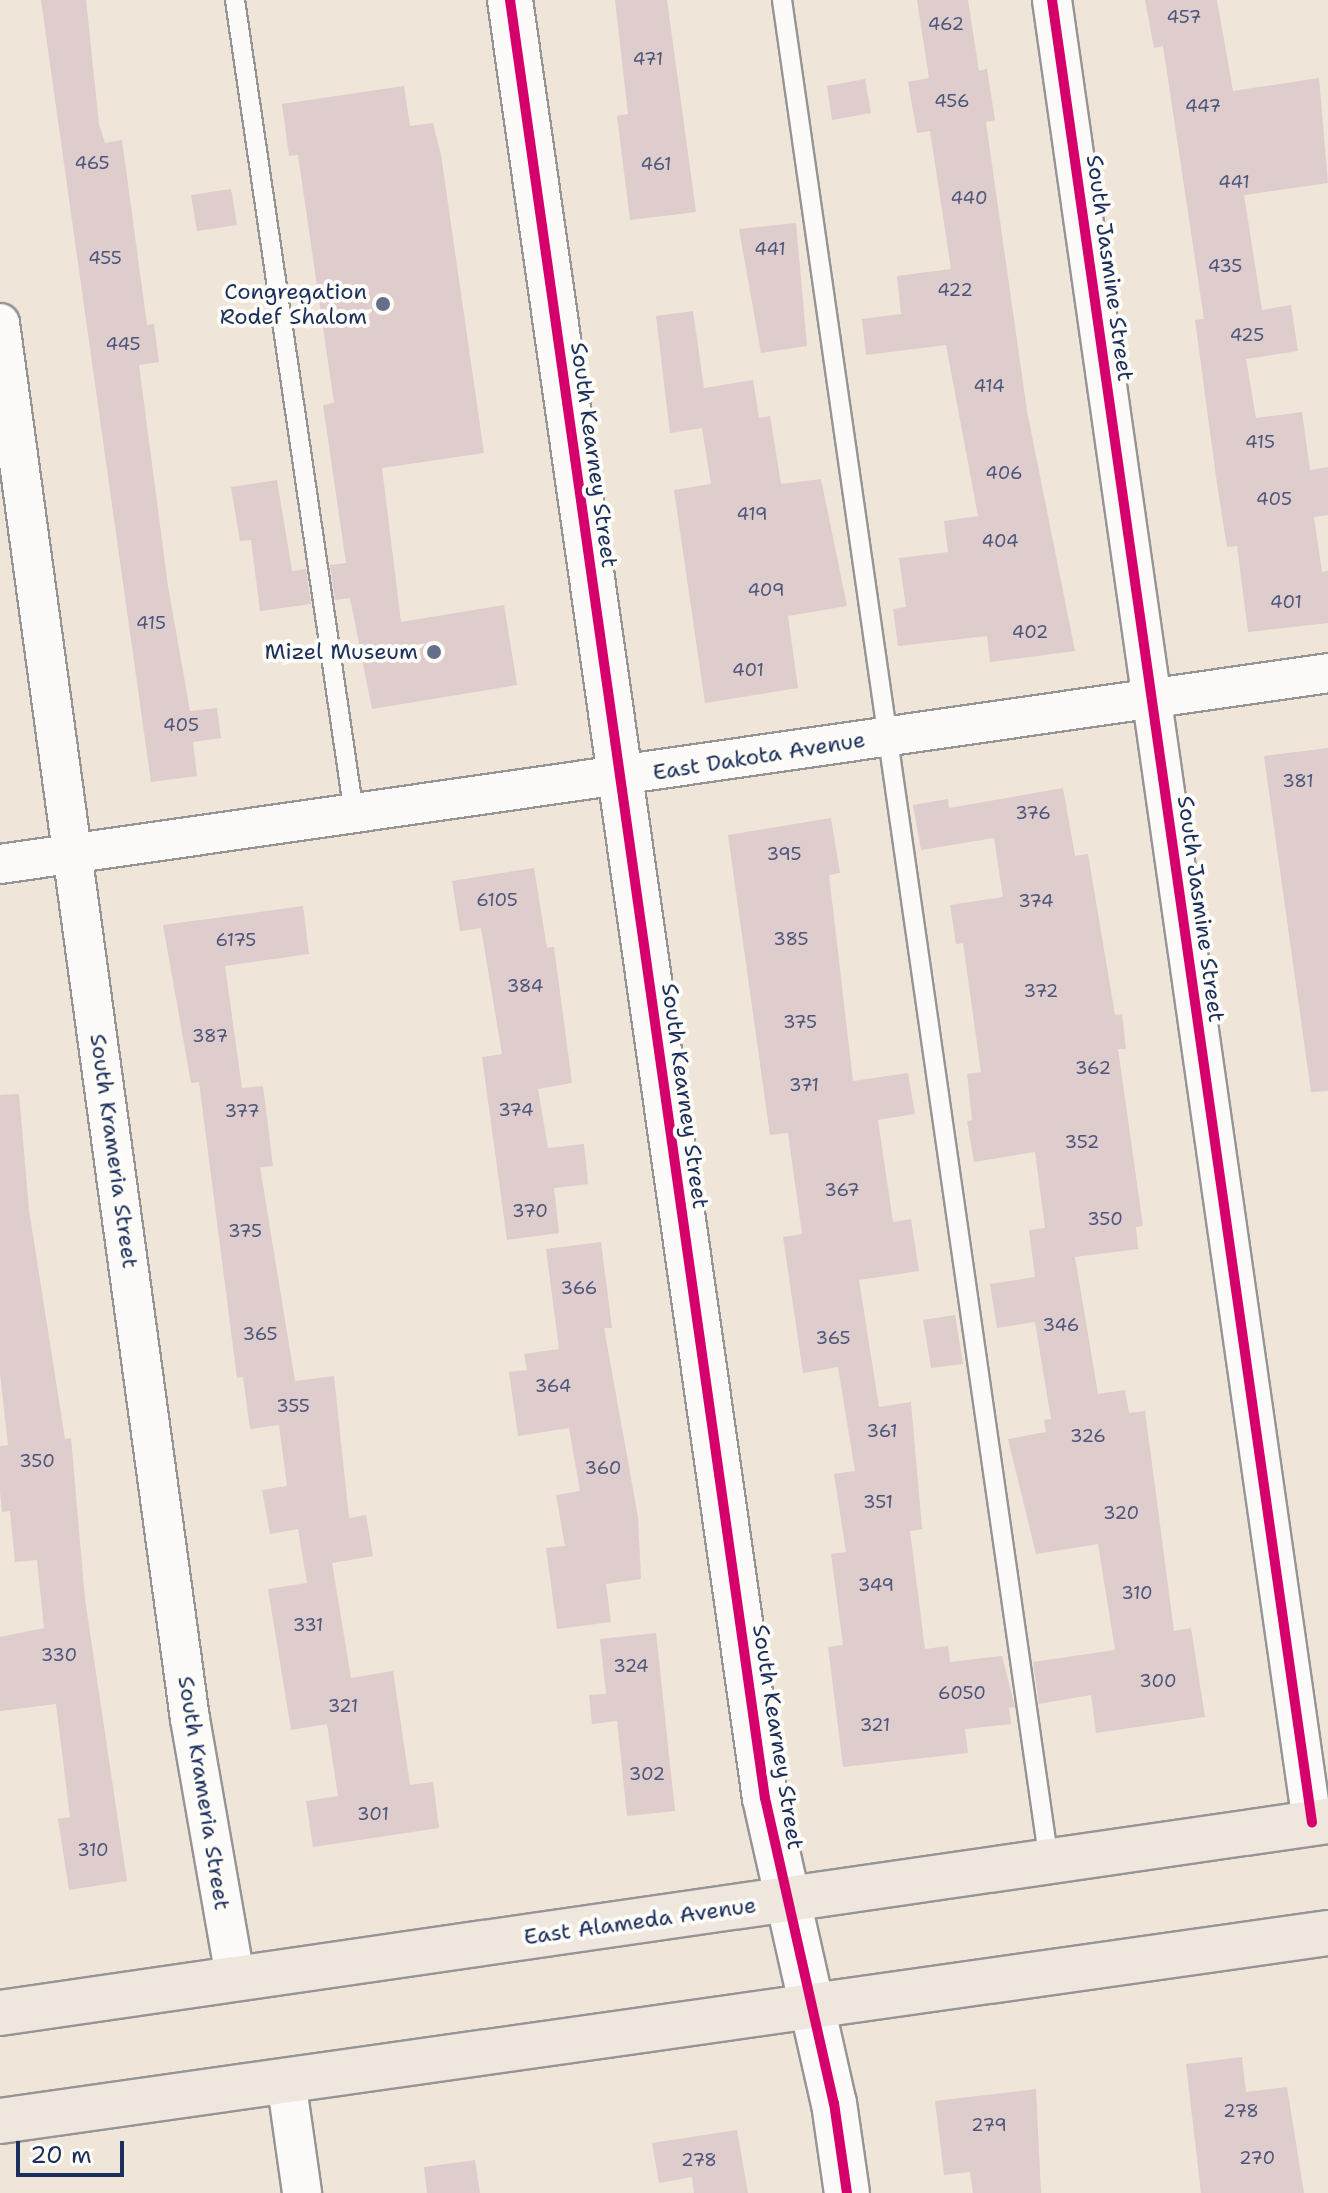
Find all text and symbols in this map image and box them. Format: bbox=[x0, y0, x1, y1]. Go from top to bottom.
house number: 457 bbox=[1167, 6, 1201, 28]
house number: 462 bbox=[928, 13, 964, 35]
house number: 471 bbox=[633, 48, 663, 70]
house number: 456 bbox=[934, 90, 970, 112]
house number: 447 bbox=[1185, 95, 1221, 117]
house number: 465 bbox=[74, 152, 110, 174]
house number: 461 bbox=[641, 153, 671, 175]
street label: South Jasmine Street bbox=[1081, 153, 1139, 383]
house number: 441 bbox=[1218, 171, 1250, 193]
house number: 440 bbox=[950, 187, 988, 209]
house number: 441 bbox=[754, 238, 786, 260]
house number: 455 bbox=[88, 247, 122, 269]
house number: 435 bbox=[1208, 255, 1242, 277]
place label: Congregation Rodef Shalom bbox=[220, 278, 367, 330]
house number: 422 bbox=[937, 279, 973, 301]
marker: Congregation Rodef Shalom bbox=[374, 295, 392, 313]
house number: 425 bbox=[1230, 324, 1264, 346]
house number: 445 bbox=[105, 333, 141, 355]
street label: South Kearney Street bbox=[565, 341, 623, 569]
house number: 414 bbox=[973, 375, 1005, 397]
house number: 415 bbox=[1245, 431, 1275, 453]
house number: 406 bbox=[985, 462, 1023, 484]
house number: 405 bbox=[1256, 488, 1292, 510]
house number: 419 bbox=[736, 503, 768, 525]
house number: 404 bbox=[981, 530, 1019, 552]
house number: 409 bbox=[747, 579, 785, 601]
house number: 401 bbox=[1270, 591, 1302, 613]
house number: 415 bbox=[136, 612, 166, 634]
house number: 402 bbox=[1012, 621, 1048, 643]
place label: Mizel Museum bbox=[265, 639, 418, 665]
marker: Mizel Museum bbox=[425, 643, 443, 661]
house number: 401 bbox=[732, 659, 764, 681]
house number: 405 bbox=[163, 714, 199, 736]
street label: East Dakota Avenue bbox=[651, 726, 867, 786]
house number: 381 bbox=[1282, 770, 1314, 792]
street label: South Jasmine Street bbox=[1172, 794, 1230, 1024]
house number: 376 bbox=[1015, 802, 1051, 824]
house number: 395 bbox=[767, 843, 801, 865]
house number: 6105 bbox=[476, 889, 518, 911]
house number: 374 bbox=[1018, 890, 1054, 912]
house number: 385 bbox=[773, 928, 809, 950]
house number: 6175 bbox=[216, 929, 256, 951]
house number: 384 bbox=[507, 975, 543, 997]
house number: 372 bbox=[1024, 980, 1058, 1002]
street label: South Kearney Street bbox=[656, 982, 714, 1210]
house number: 375 bbox=[783, 1011, 817, 1033]
house number: 387 bbox=[192, 1025, 228, 1047]
street label: South Krameria Street bbox=[84, 1032, 144, 1270]
house number: 362 bbox=[1075, 1057, 1111, 1079]
house number: 371 bbox=[789, 1074, 819, 1096]
house number: 374 bbox=[498, 1099, 534, 1121]
house number: 377 bbox=[224, 1100, 260, 1122]
house number: 352 bbox=[1065, 1131, 1099, 1153]
house number: 367 bbox=[824, 1179, 860, 1201]
house number: 370 bbox=[512, 1200, 548, 1222]
house number: 350 bbox=[1087, 1208, 1123, 1230]
house number: 375 bbox=[228, 1220, 262, 1242]
house number: 366 bbox=[561, 1277, 597, 1299]
house number: 346 bbox=[1043, 1314, 1079, 1336]
house number: 365 bbox=[242, 1323, 278, 1345]
house number: 365 bbox=[815, 1327, 851, 1349]
house number: 364 bbox=[535, 1375, 571, 1397]
house number: 355 bbox=[276, 1395, 310, 1417]
house number: 361 bbox=[867, 1420, 897, 1442]
house number: 326 bbox=[1070, 1425, 1106, 1447]
house number: 350 bbox=[19, 1450, 55, 1472]
house number: 360 bbox=[585, 1457, 621, 1479]
house number: 351 bbox=[863, 1491, 893, 1513]
house number: 320 bbox=[1103, 1502, 1139, 1524]
house number: 349 bbox=[858, 1574, 894, 1596]
house number: 310 bbox=[1121, 1582, 1153, 1604]
house number: 331 bbox=[293, 1614, 323, 1636]
street label: South Kearney Street bbox=[747, 1623, 809, 1851]
house number: 330 bbox=[41, 1644, 77, 1666]
house number: 324 bbox=[613, 1655, 649, 1677]
house number: 300 bbox=[1139, 1670, 1177, 1692]
street label: South Krameria Street bbox=[172, 1674, 236, 1912]
house number: 6050 bbox=[938, 1682, 986, 1704]
house number: 321 bbox=[328, 1695, 358, 1717]
house number: 321 bbox=[860, 1714, 890, 1736]
house number: 302 bbox=[629, 1763, 665, 1785]
house number: 301 bbox=[357, 1803, 389, 1825]
house number: 310 bbox=[77, 1839, 109, 1861]
street label: East Alameda Avenue bbox=[522, 1892, 758, 1950]
house number: 278 bbox=[1223, 2100, 1259, 2122]
house number: 279 bbox=[971, 2114, 1007, 2136]
scale bar bbox=[20, 2125, 128, 2175]
text: 20 m bbox=[30, 2139, 92, 2171]
house number: 270 bbox=[1239, 2147, 1275, 2169]
house number: 278 bbox=[681, 2149, 717, 2171]

